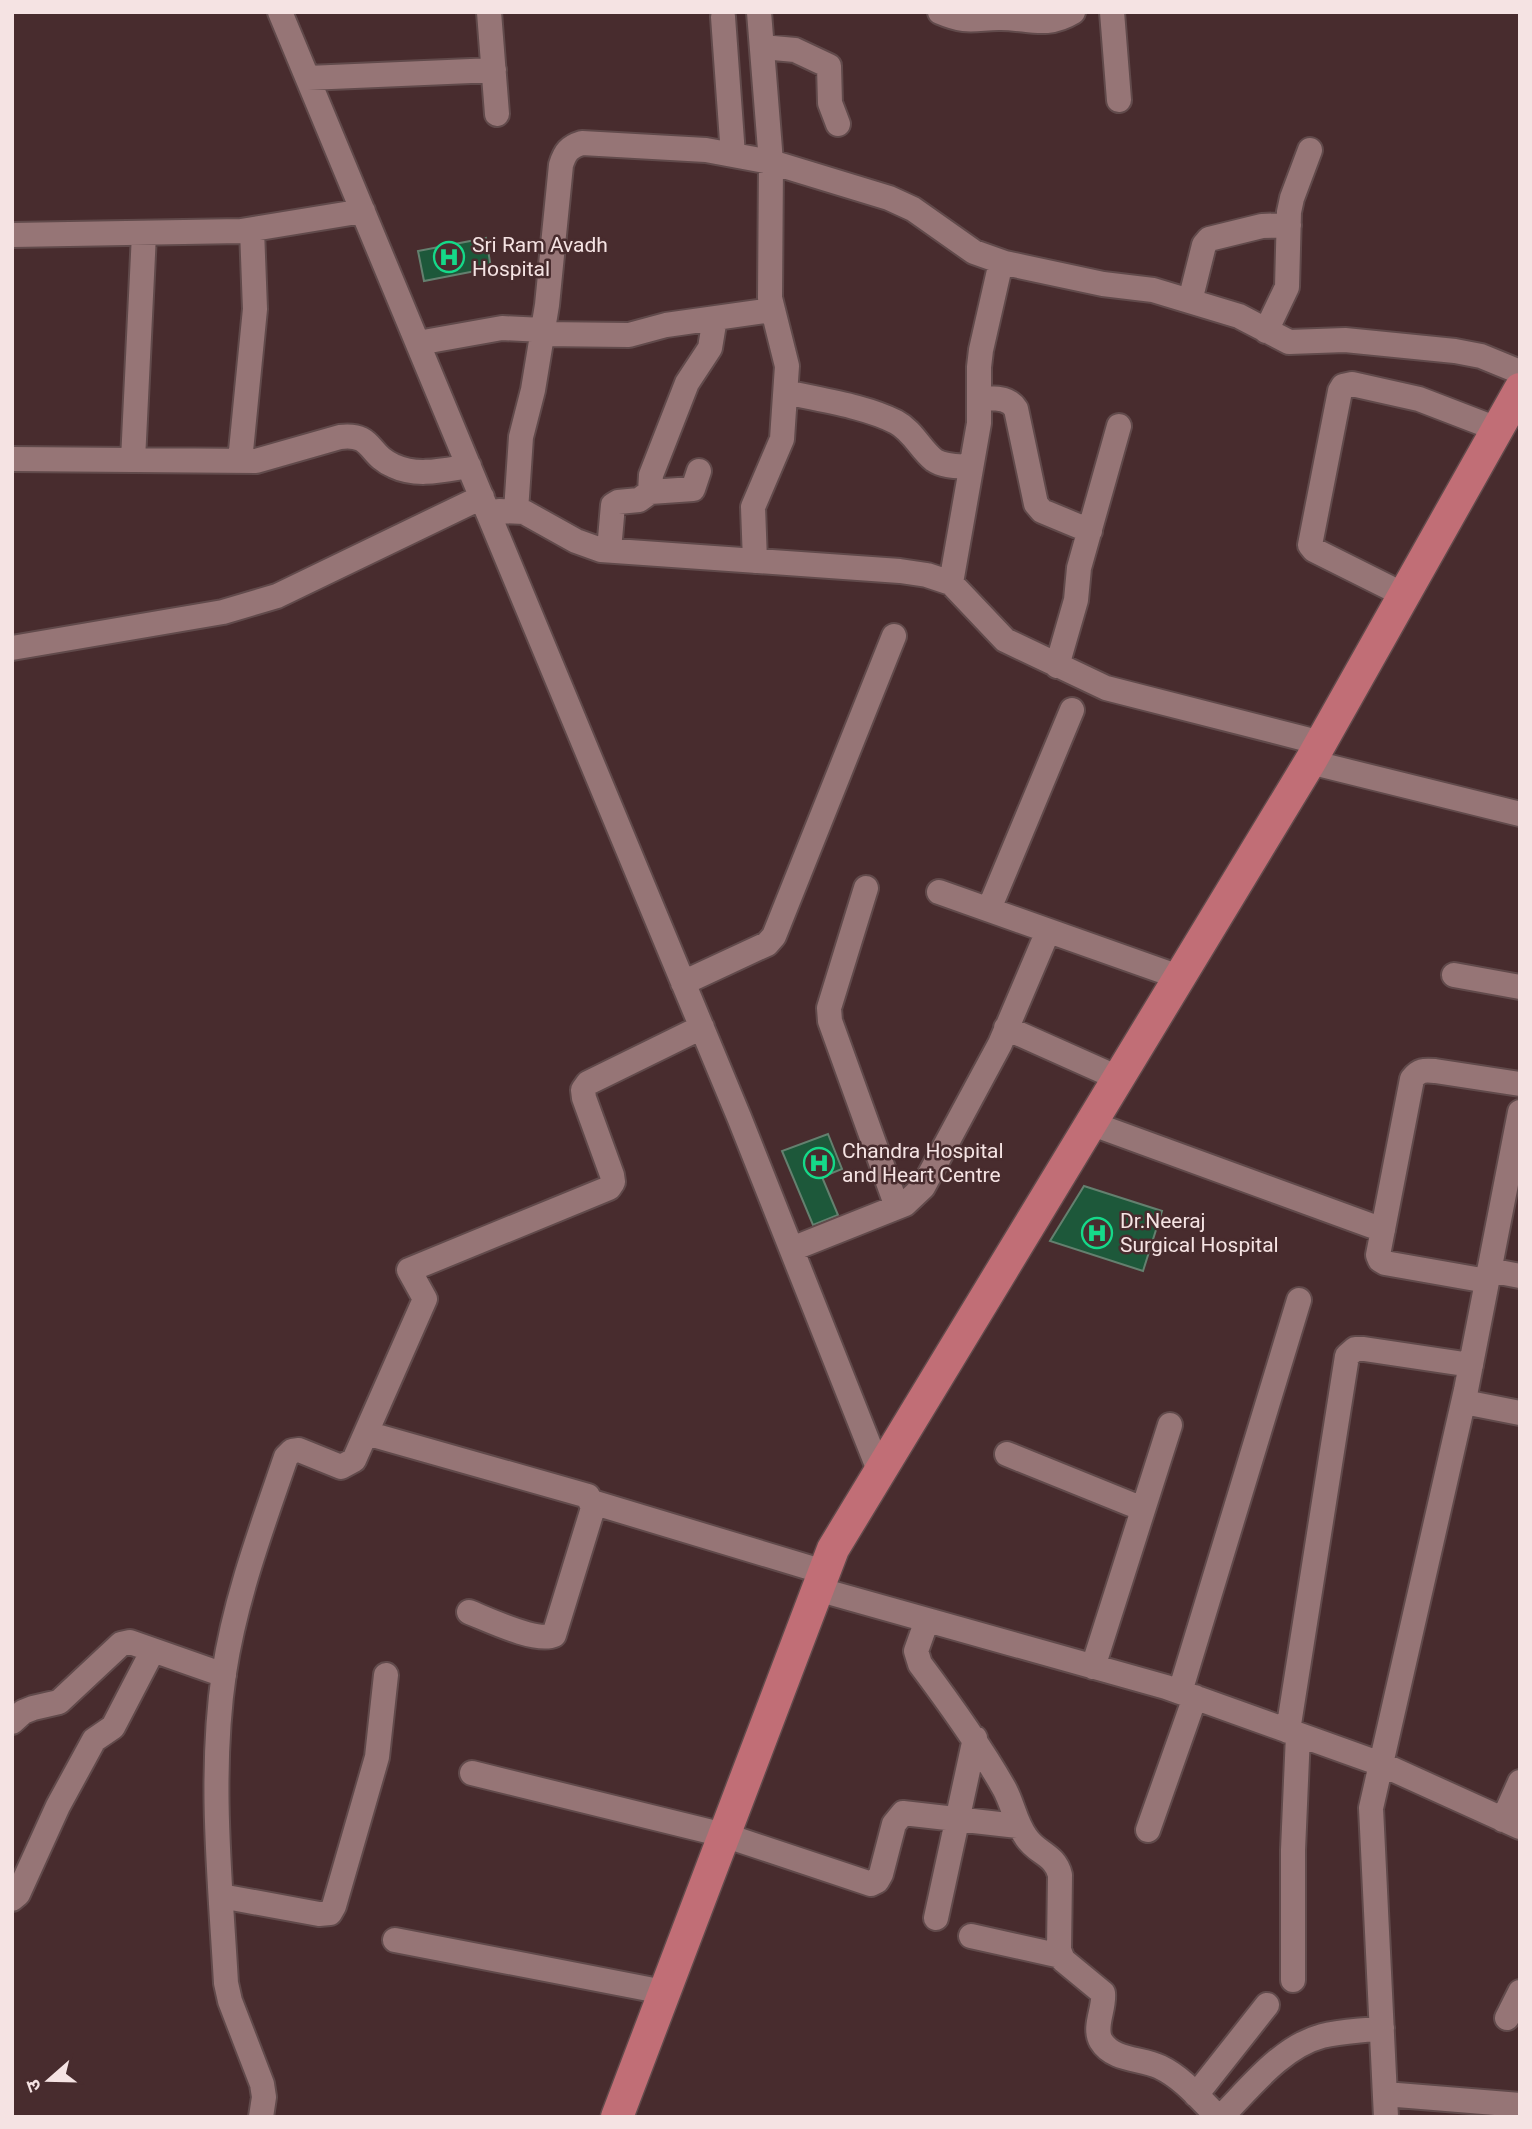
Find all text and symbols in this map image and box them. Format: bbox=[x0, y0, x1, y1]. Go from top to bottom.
place label: Sri Ram Avadh Hospital bbox=[472, 233, 608, 281]
hospital icon: Sri Ram Avadh Hospital bbox=[432, 240, 466, 274]
place label: Chandra Hospital and Heart Centre bbox=[842, 1139, 1004, 1187]
hospital icon: Chandra Hospital and Heart Centre bbox=[802, 1146, 836, 1180]
place label: Dr.Neeraj Surgical Hospital bbox=[1120, 1209, 1279, 1257]
hospital icon: Dr.Neeraj Surgical Hospital bbox=[1080, 1216, 1114, 1250]
north arrow bbox=[14, 2045, 84, 2115]
text: उ bbox=[20, 2076, 46, 2095]

